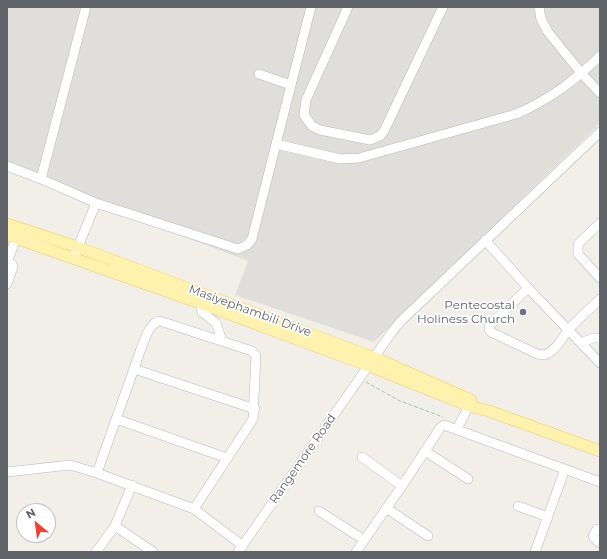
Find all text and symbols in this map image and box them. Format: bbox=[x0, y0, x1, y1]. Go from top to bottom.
street label: Masiyephambili Drive bbox=[187, 282, 313, 340]
place label: Pentecostal Holiness Church bbox=[417, 298, 515, 326]
marker: Pentecostal Holiness Church bbox=[518, 307, 528, 317]
street label: Rangemore Road bbox=[267, 411, 339, 507]
north arrow bbox=[16, 503, 56, 543]
text: N bbox=[23, 505, 38, 522]

